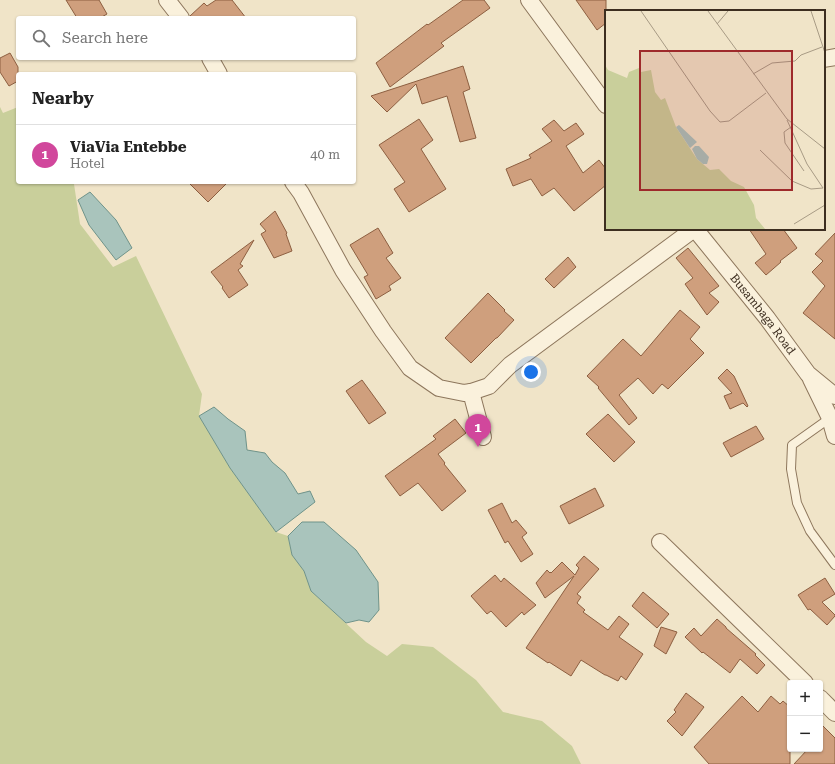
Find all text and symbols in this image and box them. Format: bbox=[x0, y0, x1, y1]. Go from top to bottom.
inset map bbox=[605, 10, 825, 230]
search box bbox=[16, 16, 356, 60]
icon: search bbox=[30, 27, 52, 49]
text: Search here bbox=[62, 29, 148, 47]
text: Nearby bbox=[32, 88, 94, 108]
text: ViaVia Entebbe bbox=[70, 138, 187, 156]
text: 1 bbox=[41, 147, 49, 162]
text: 40 m bbox=[310, 147, 340, 162]
text: Hotel bbox=[70, 156, 104, 171]
street label: Busambaga Road bbox=[727, 271, 799, 358]
your location bbox=[521, 362, 541, 382]
pin: 1 bbox=[465, 414, 491, 447]
map controls bbox=[787, 680, 823, 752]
button: + bbox=[787, 680, 823, 716]
button: − bbox=[787, 716, 823, 752]

